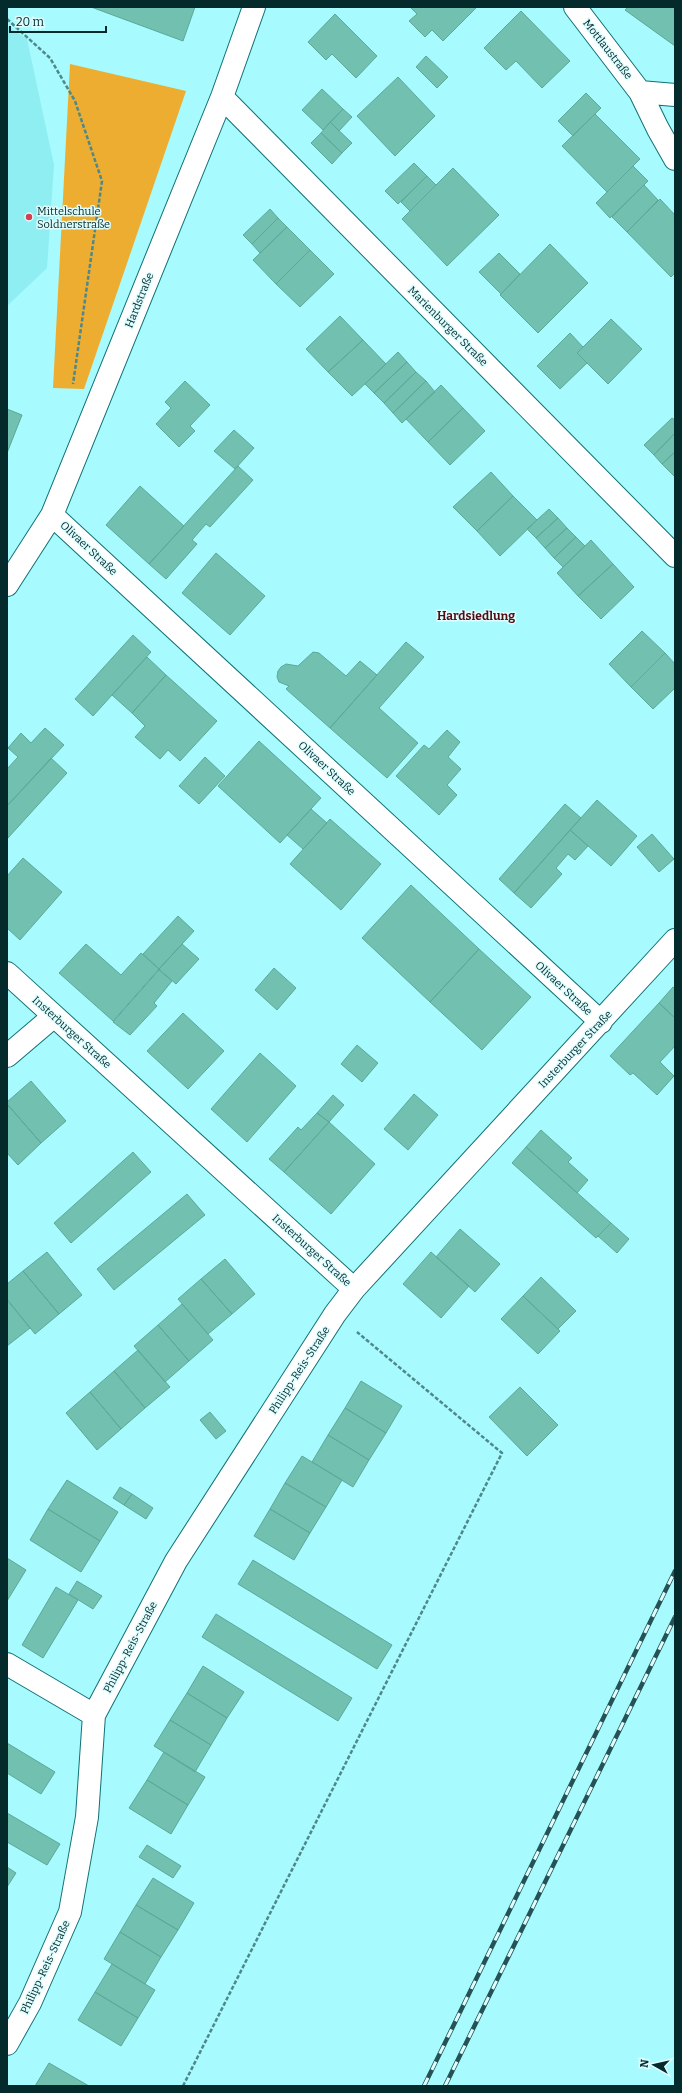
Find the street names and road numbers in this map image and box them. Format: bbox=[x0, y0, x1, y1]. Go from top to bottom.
street label: Mottlaustraße bbox=[580, 17, 635, 82]
street label: Hardstraße bbox=[122, 271, 156, 330]
street label: Marienburger Straße bbox=[405, 284, 490, 369]
street label: Olivaer Straße bbox=[58, 519, 120, 578]
street label: Olivaer Straße bbox=[296, 739, 358, 798]
street label: Olivaer Straße bbox=[533, 959, 595, 1018]
street label: Insterburger Straße bbox=[30, 994, 114, 1071]
street label: Insterburger Straße bbox=[536, 1008, 615, 1091]
street label: Insterburger Straße bbox=[270, 1212, 354, 1289]
street label: Philipp-Reis-Straße bbox=[266, 1324, 333, 1416]
street label: Philipp-Reis-Straße bbox=[101, 1599, 160, 1695]
street label: Philipp-Reis-Straße bbox=[18, 1918, 73, 2016]

